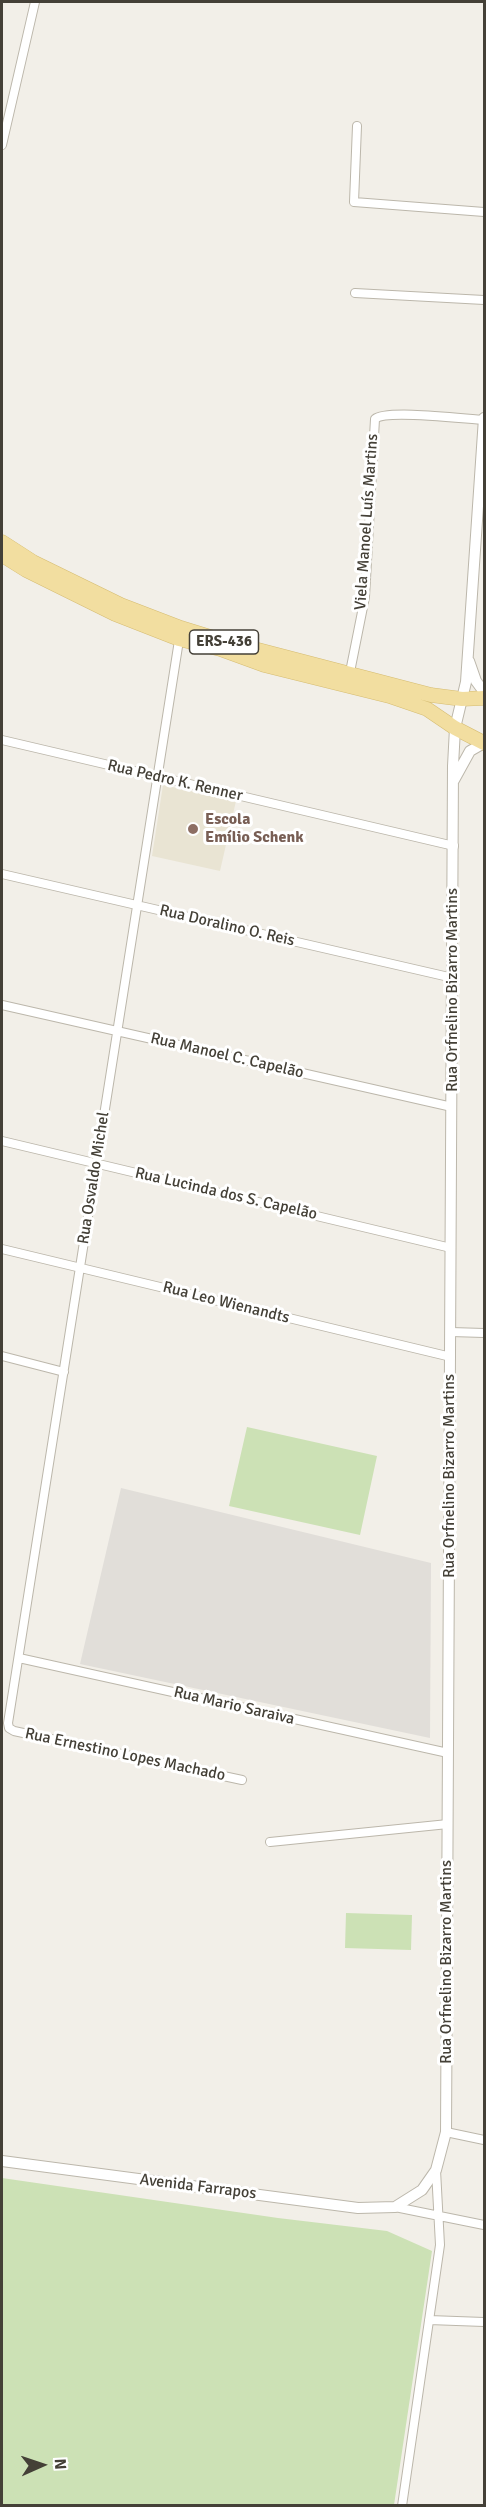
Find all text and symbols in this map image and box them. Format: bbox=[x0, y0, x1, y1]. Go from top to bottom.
street label: Viela Manoel Luís Martins bbox=[351, 433, 383, 611]
road number: ERS-436 bbox=[190, 630, 258, 654]
street label: Rua Pedro K. Renner bbox=[106, 756, 244, 806]
place label: Escola Emílio Schenk bbox=[205, 810, 304, 848]
marker: Escola Emílio Schenk bbox=[186, 822, 200, 836]
street label: Rua Orfnelino Bizarro Martins bbox=[443, 888, 463, 1092]
street label: Rua Doralino O. Reis bbox=[157, 901, 297, 951]
street label: Rua Manoel C. Capelão bbox=[149, 1029, 305, 1083]
street label: Rua Osvaldo Michel bbox=[74, 1110, 114, 1246]
street label: Rua Lucinda dos S. Capelão bbox=[133, 1164, 319, 1224]
street label: Rua Leo Wienandts bbox=[161, 1278, 291, 1328]
street label: Rua Orfnelino Bizarro Martins bbox=[440, 1374, 460, 1578]
street label: Rua Mario Saraiva bbox=[172, 1683, 296, 1729]
street label: Rua Ernestino Lopes Machado bbox=[23, 1724, 227, 1786]
street label: Rua Orfnelino Bizarro Martins bbox=[437, 1860, 457, 2064]
street label: Avenida Farrapos bbox=[139, 2170, 257, 2204]
north arrow bbox=[12, 2435, 72, 2495]
text: N bbox=[50, 2458, 70, 2470]

